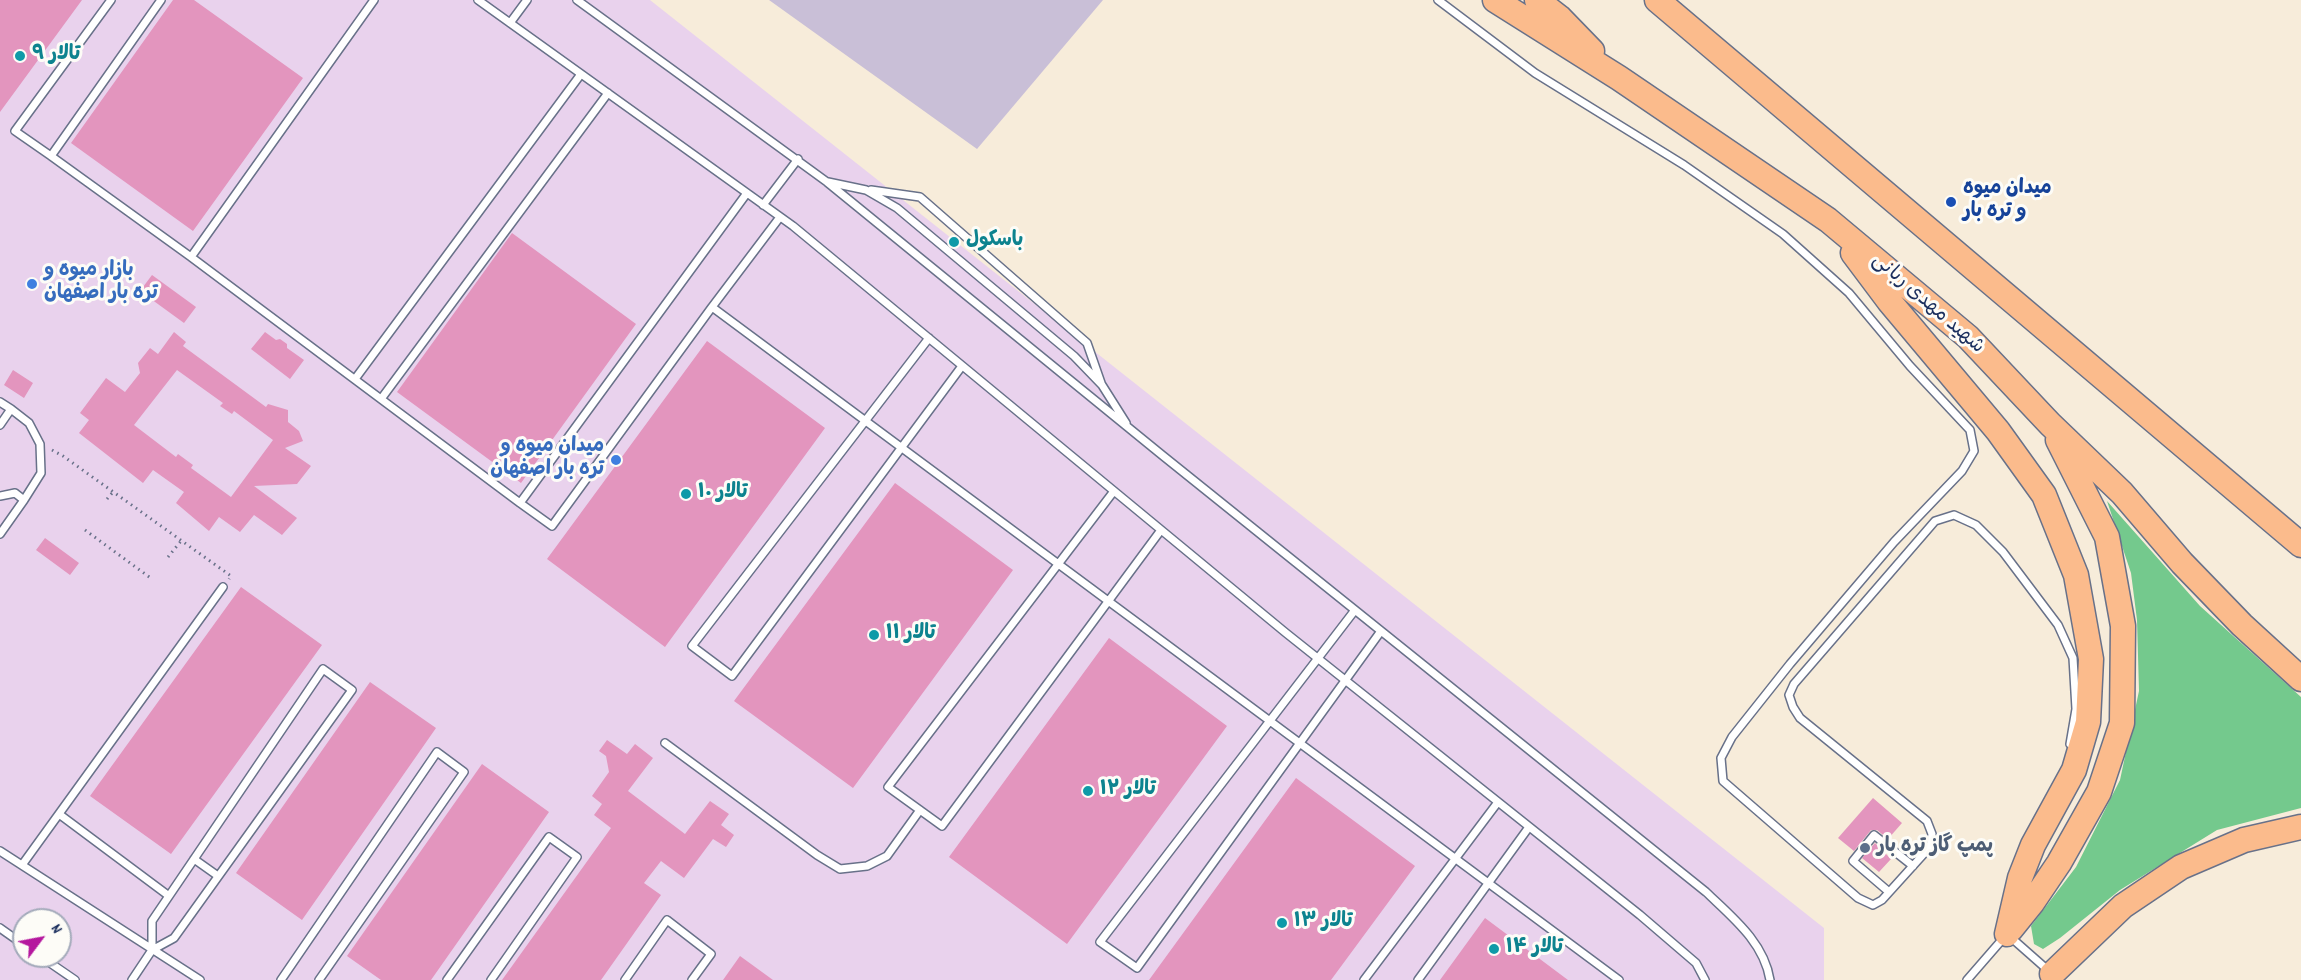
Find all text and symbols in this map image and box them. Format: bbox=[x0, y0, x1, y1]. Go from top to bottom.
place label: تالار ۹ bbox=[32, 44, 80, 68]
marker: تالار ۹ bbox=[13, 49, 27, 63]
place label: میدان میوه و تره بار bbox=[1963, 178, 2052, 225]
marker: میدان میوه و تره بار bbox=[1944, 195, 1958, 209]
place label: باسكول bbox=[966, 230, 1023, 254]
marker: باسكول bbox=[947, 235, 961, 249]
street label: شهید مهدی ربانی bbox=[1866, 250, 1988, 360]
place label: بازار میوه و تره بار اصفهان bbox=[44, 260, 158, 307]
marker: بازار میوه و تره بار اصفهان bbox=[25, 277, 39, 291]
place label: میدان میوه و تره بار اصفهان bbox=[490, 436, 604, 483]
marker: میدان میوه و تره بار اصفهان bbox=[609, 453, 623, 467]
place label: تالار ۱۰ bbox=[698, 482, 747, 506]
marker: تالار ۱۰ bbox=[679, 487, 693, 501]
place label: تالار ۱۱ bbox=[886, 623, 936, 647]
marker: تالار ۱۱ bbox=[867, 628, 881, 642]
place label: تالار ۱۲ bbox=[1100, 779, 1156, 803]
marker: تالار ۱۲ bbox=[1081, 784, 1095, 798]
place label: پمپ گاز تره بار bbox=[1877, 836, 1993, 860]
marker: پمپ گاز تره بار bbox=[1858, 841, 1872, 855]
north arrow bbox=[12, 908, 72, 968]
place label: تالار ۱۳ bbox=[1294, 911, 1353, 935]
marker: تالار ۱۳ bbox=[1275, 916, 1289, 930]
text: N bbox=[44, 920, 68, 939]
place label: تالار ۱۴ bbox=[1506, 937, 1563, 961]
marker: تالار ۱۴ bbox=[1487, 942, 1501, 956]

